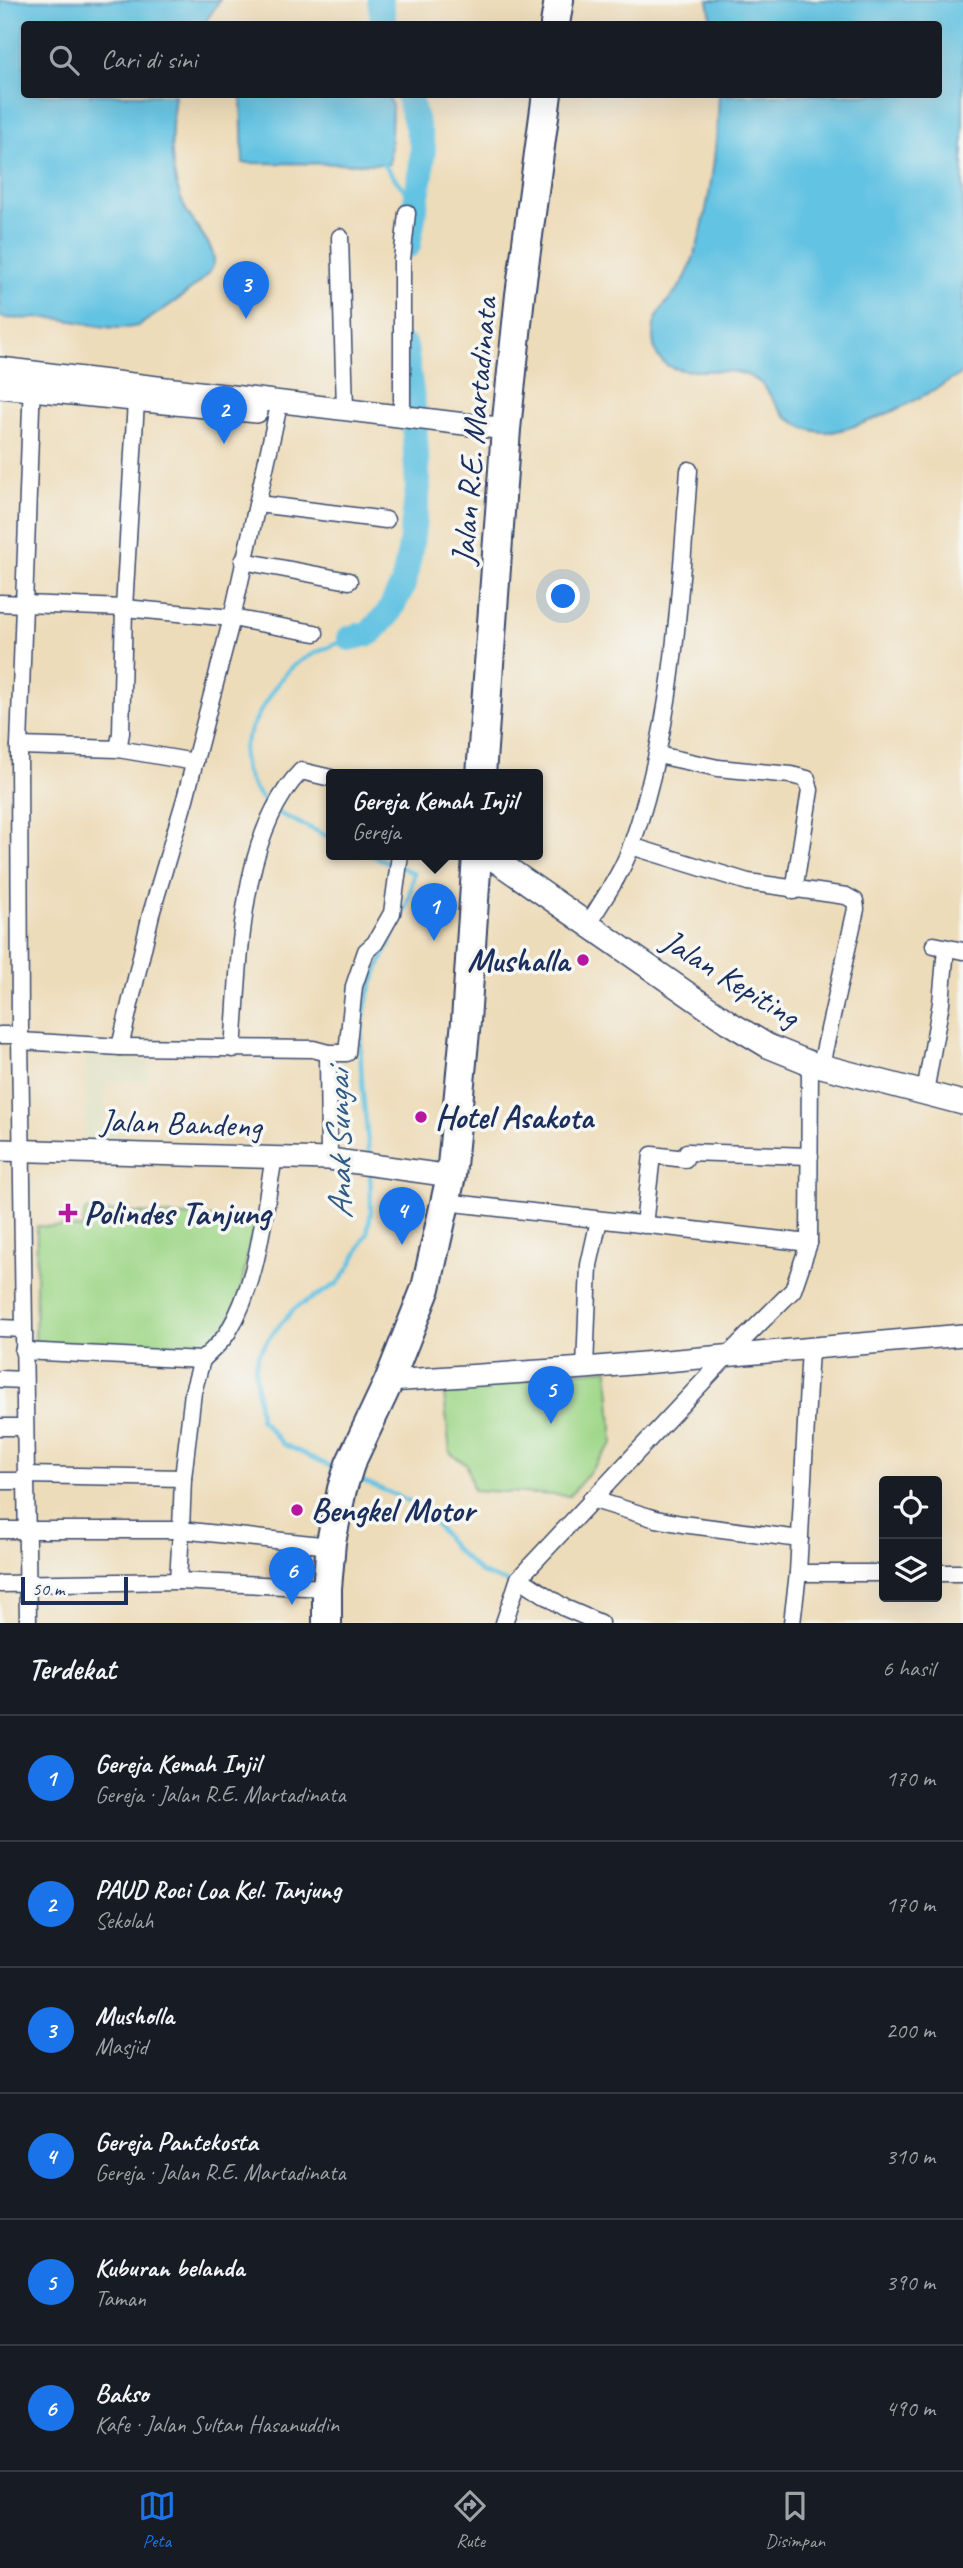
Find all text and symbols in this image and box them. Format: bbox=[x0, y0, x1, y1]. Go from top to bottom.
search box bbox=[21, 21, 942, 98]
icon: search bbox=[45, 41, 83, 79]
text: Cari di sini bbox=[101, 43, 197, 76]
pin: 3 bbox=[223, 261, 269, 319]
street label: Jalan R.E. Martadinata bbox=[441, 294, 507, 568]
pin: 2 bbox=[201, 386, 247, 444]
your location bbox=[546, 579, 580, 613]
popup bbox=[326, 769, 543, 860]
text: Gereja Kemah Injil bbox=[352, 784, 517, 817]
text: Gereja bbox=[352, 817, 401, 846]
pin: 1 bbox=[411, 883, 457, 941]
street label: Jalan Kepiting bbox=[653, 918, 809, 1038]
place label: Mushalla bbox=[467, 939, 572, 981]
marker: Mushalla bbox=[575, 952, 591, 968]
water label: Anak Sungai bbox=[315, 1062, 363, 1220]
place label: Hotel Asakota bbox=[435, 1096, 595, 1138]
street label: Jalan Bandeng bbox=[98, 1099, 265, 1147]
marker: Hotel Asakota bbox=[413, 1109, 429, 1125]
pin: 4 bbox=[379, 1187, 425, 1245]
place label: Polindes Tanjung bbox=[84, 1192, 273, 1234]
marker: Polindes Tanjung bbox=[58, 1203, 78, 1223]
pin: 5 bbox=[528, 1366, 574, 1424]
map controls bbox=[879, 1476, 942, 1602]
button: locate bbox=[879, 1476, 942, 1539]
place label: Bengkel Motor bbox=[311, 1489, 478, 1531]
marker: Bengkel Motor bbox=[289, 1502, 305, 1518]
button: layers bbox=[879, 1539, 942, 1602]
pin: 6 bbox=[269, 1547, 315, 1605]
scale bar bbox=[21, 1574, 128, 1606]
text: 50 m bbox=[32, 1577, 64, 1601]
text: Terdekat bbox=[28, 1650, 116, 1688]
text: 6 hasil bbox=[882, 1654, 935, 1683]
text: Gereja Kemah Injil bbox=[95, 1747, 260, 1780]
text: 1 bbox=[46, 1764, 56, 1793]
text: 170 m bbox=[886, 1764, 935, 1793]
text: Gereja · Jalan R.E. Martadinata bbox=[95, 1780, 345, 1809]
text: PAUD Roci Loa Kel. Tanjung bbox=[95, 1873, 341, 1906]
text: 2 bbox=[46, 1890, 56, 1919]
text: 170 m bbox=[886, 1890, 935, 1919]
text: Sekolah bbox=[95, 1906, 153, 1935]
text: Musholla bbox=[95, 1999, 174, 2032]
text: 3 bbox=[46, 2016, 56, 2045]
text: 200 m bbox=[886, 2016, 935, 2045]
text: Masjid bbox=[95, 2032, 148, 2061]
text: Gereja Pantekosta bbox=[95, 2125, 258, 2158]
text: 4 bbox=[46, 2142, 56, 2171]
text: 310 m bbox=[886, 2142, 935, 2171]
text: Gereja · Jalan R.E. Martadinata bbox=[95, 2158, 345, 2187]
text: Kuburan belanda bbox=[95, 2251, 244, 2284]
text: 5 bbox=[46, 2268, 56, 2297]
text: 390 m bbox=[886, 2268, 935, 2297]
text: Taman bbox=[95, 2284, 146, 2313]
text: Bakso bbox=[95, 2377, 148, 2410]
text: 6 bbox=[46, 2394, 56, 2423]
text: 490 m bbox=[886, 2394, 935, 2423]
text: Kafe · Jalan Sultan Hasanuddin bbox=[95, 2410, 339, 2439]
tab: Peta bbox=[138, 2487, 176, 2553]
tab: Rute bbox=[451, 2487, 489, 2553]
tab: Disimpan bbox=[765, 2487, 825, 2553]

